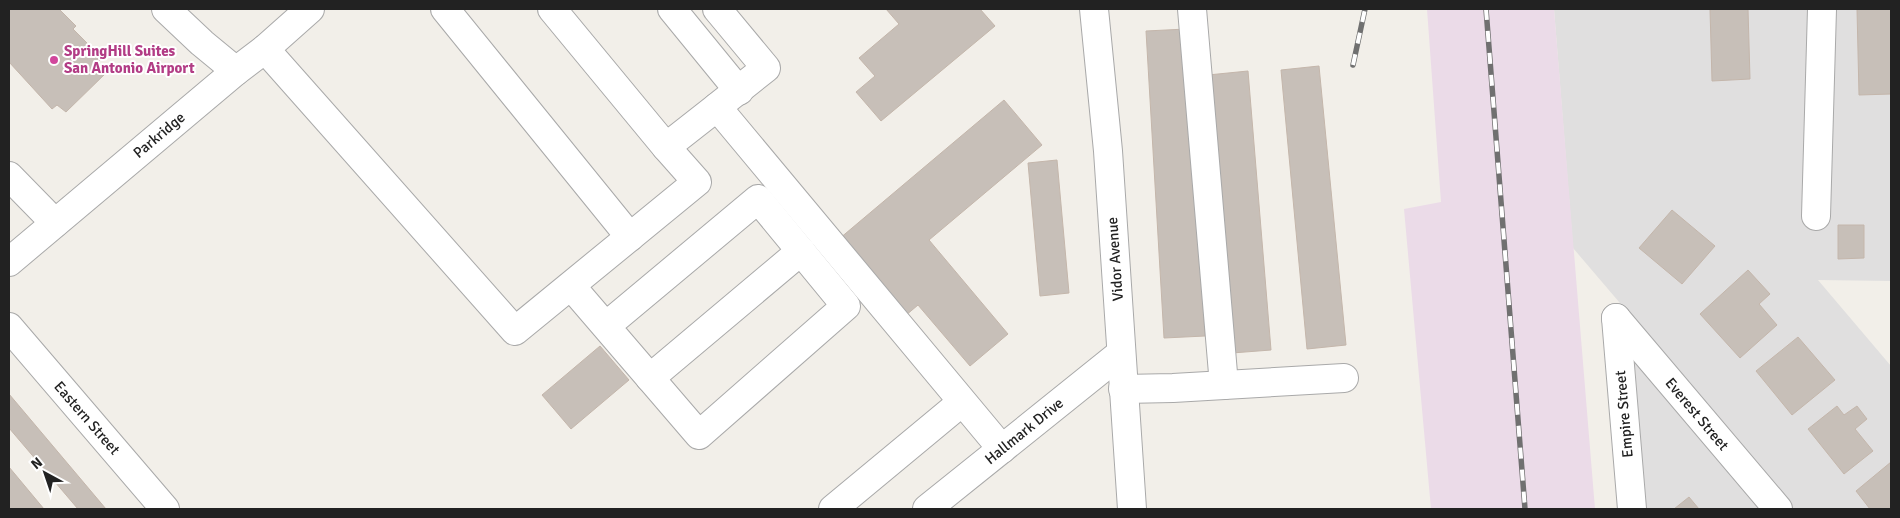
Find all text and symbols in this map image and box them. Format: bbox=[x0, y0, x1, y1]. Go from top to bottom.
place label: SpringHill Suites San Antonio Airport bbox=[64, 42, 195, 77]
marker: SpringHill Suites San Antonio Airport bbox=[48, 54, 60, 66]
street label: Parkridge bbox=[129, 108, 189, 162]
street label: Vidor Avenue bbox=[1103, 216, 1127, 302]
street label: Empire Street bbox=[1611, 370, 1637, 458]
street label: Everest Street bbox=[1661, 374, 1733, 454]
street label: Eastern Street bbox=[50, 378, 124, 458]
street label: Hallmark Drive bbox=[981, 394, 1067, 468]
north arrow bbox=[20, 448, 70, 498]
text: N bbox=[28, 454, 46, 473]

